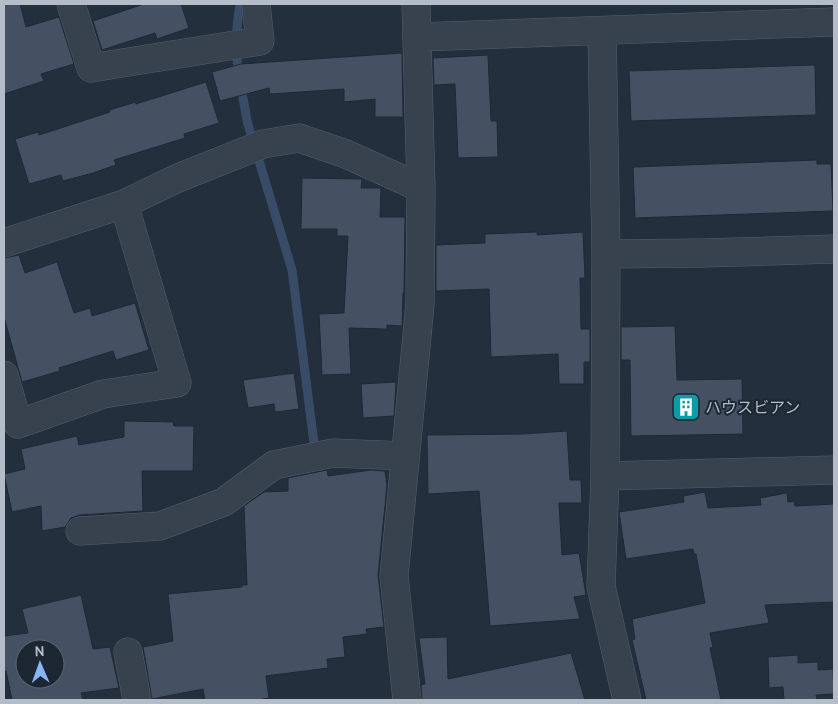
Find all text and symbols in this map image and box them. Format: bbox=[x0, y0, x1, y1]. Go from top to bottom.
building icon: ハウスビアン bbox=[671, 392, 701, 422]
place label: ハウスビアン bbox=[705, 398, 800, 417]
north arrow bbox=[15, 639, 65, 689]
text: N bbox=[34, 642, 45, 660]

